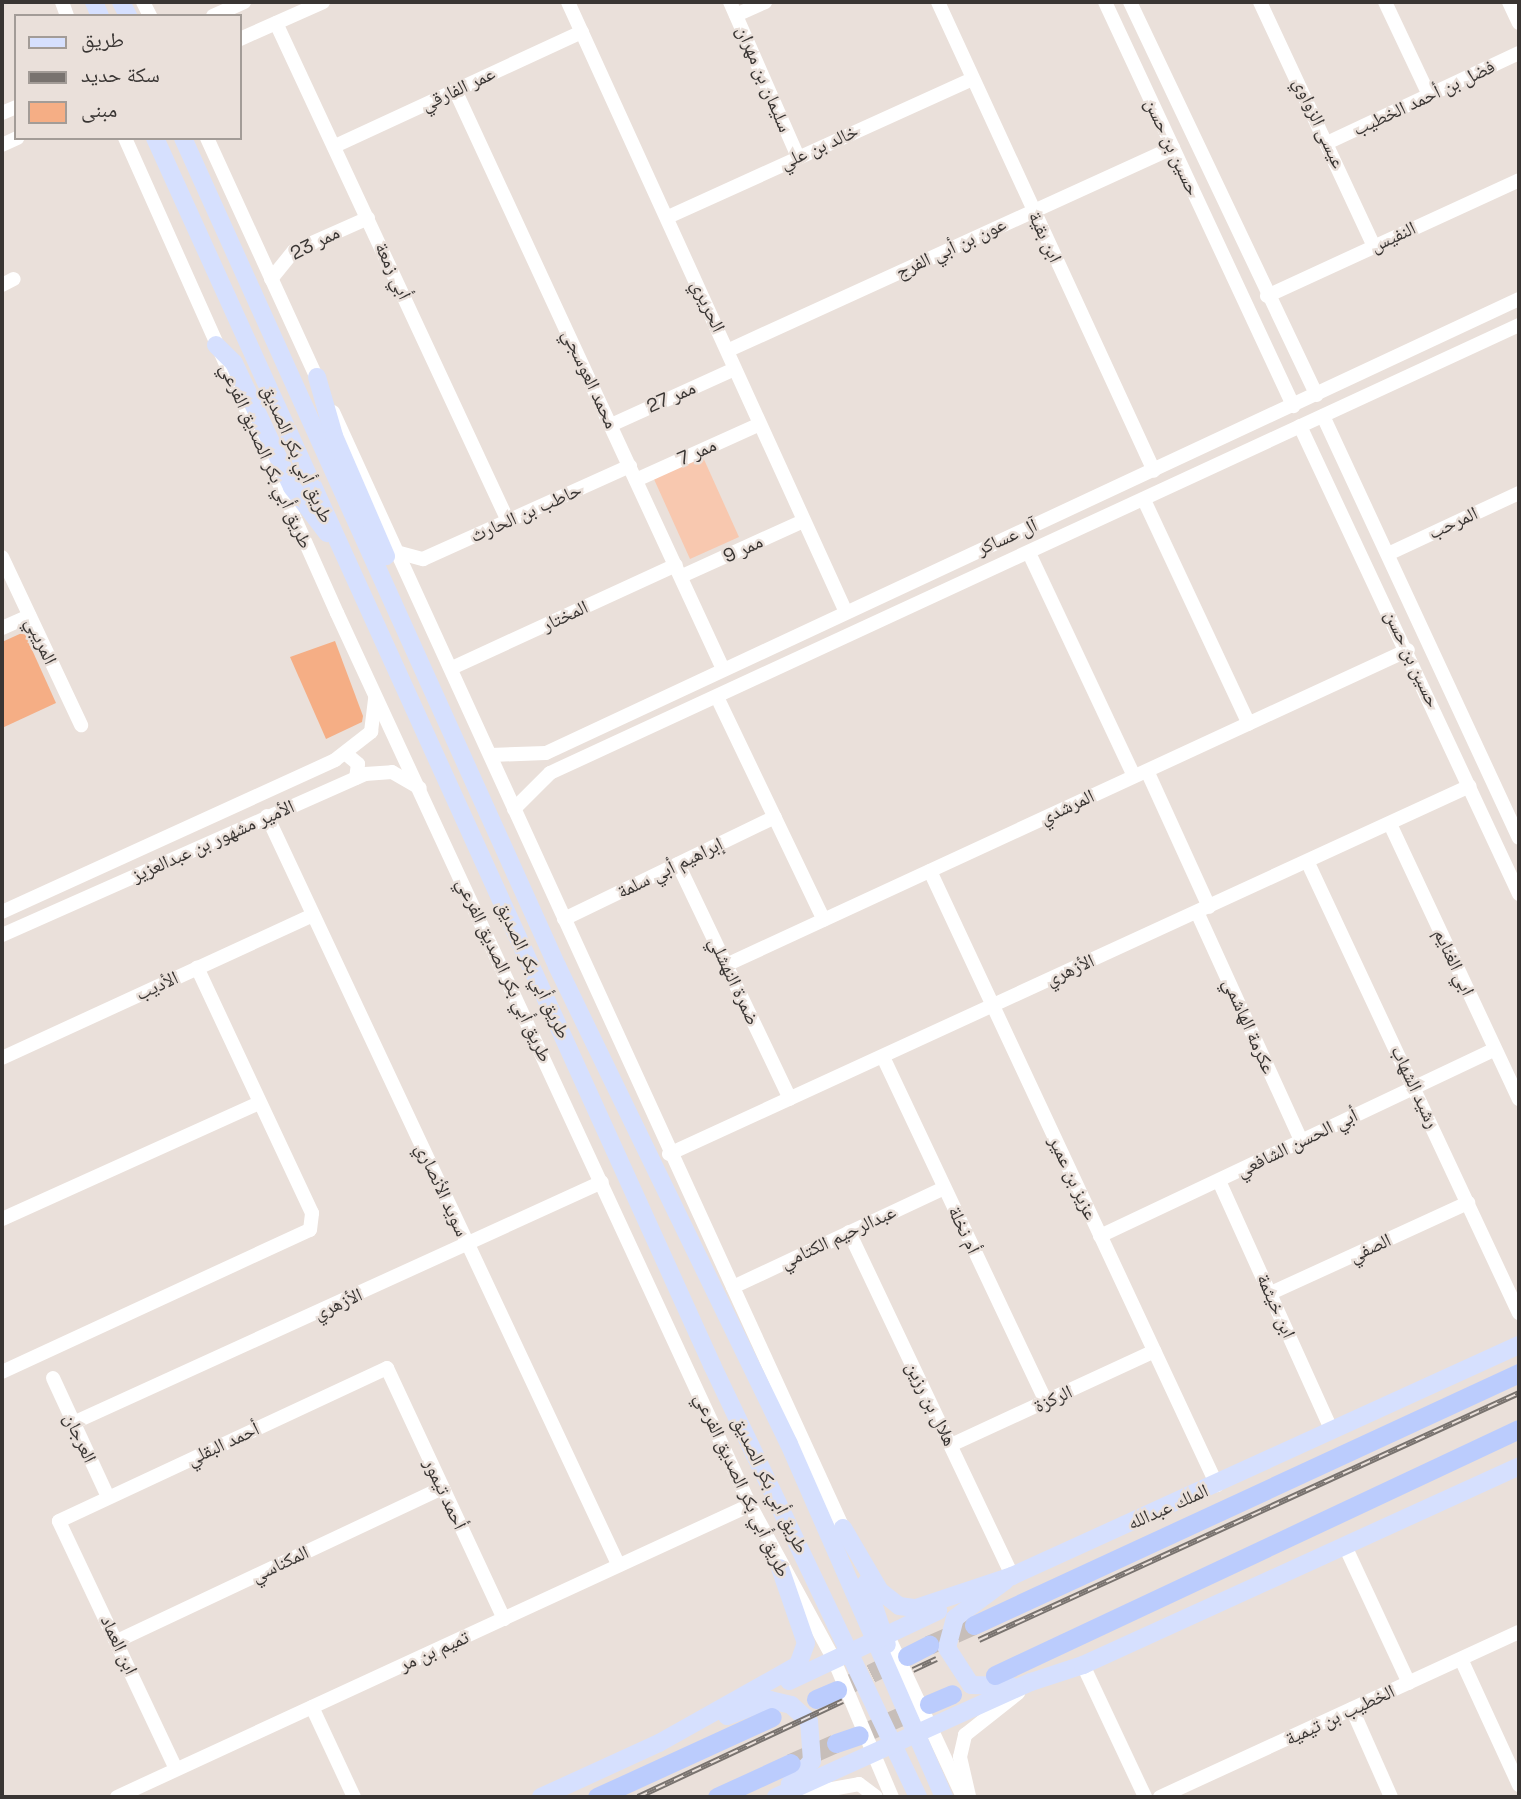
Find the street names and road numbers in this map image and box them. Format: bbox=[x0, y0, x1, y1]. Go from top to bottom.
street label: سليمان بن مهران bbox=[731, 22, 797, 136]
street label: فضل بن أحمد الخطيب bbox=[1349, 55, 1499, 141]
street label: عمر الفارقي bbox=[417, 62, 499, 116]
street label: عيسى الزواوي bbox=[1288, 74, 1350, 172]
street label: حسين بن حسن bbox=[1140, 95, 1204, 199]
street label: خالد بن علي bbox=[776, 120, 862, 174]
street label: ابن بقية bbox=[1023, 208, 1067, 266]
street label: عون بن أبي الفرج bbox=[892, 213, 1010, 283]
street label: النفيس bbox=[1367, 217, 1419, 257]
street label: ممر 23 bbox=[287, 221, 343, 265]
street label: أبي زمعة bbox=[370, 239, 416, 303]
street label: الحريري bbox=[686, 276, 730, 336]
street label: محمد العوسجي bbox=[557, 326, 623, 432]
street label: طريق أبي بكر الصديق الفرعي bbox=[215, 360, 317, 552]
street label: ممر 27 bbox=[643, 376, 699, 418]
street label: طريق أبي بكر الصديق bbox=[256, 381, 338, 527]
street label: ممر 7 bbox=[674, 433, 720, 471]
street label: حاطب بن الحارث bbox=[467, 478, 585, 548]
street label: المرحب bbox=[1425, 502, 1481, 544]
street label: آل عساكر bbox=[973, 514, 1041, 560]
street label: ممر 9 bbox=[720, 530, 766, 568]
street label: المختار bbox=[538, 596, 592, 636]
street label: حسين بن حسن bbox=[1380, 607, 1444, 711]
street label: المريبي bbox=[20, 614, 62, 668]
street label: المرشدي bbox=[1036, 785, 1098, 829]
street label: الأمير مشهور بن عبدالعزيز bbox=[128, 795, 298, 887]
street label: إبراهيم أبي سلمة bbox=[613, 833, 727, 903]
street label: طريق أبي بكر الصديق الفرعي bbox=[451, 874, 557, 1066]
street label: طريق أبي بكر الصديق bbox=[491, 898, 575, 1042]
street label: ابي الغنايم bbox=[1429, 925, 1479, 999]
street label: ضمرة النهشلي bbox=[704, 933, 764, 1029]
street label: الأزهري bbox=[1042, 949, 1098, 991]
street label: الأديب bbox=[132, 966, 182, 1006]
street label: عكرمة الهاشمي bbox=[1218, 975, 1280, 1077]
street label: رشيد الشهاب bbox=[1386, 1042, 1444, 1132]
street label: أبي الحسن الشافعي bbox=[1233, 1104, 1361, 1182]
street label: عزيز بن عمير bbox=[1044, 1133, 1102, 1223]
street label: سويد الأنصاري bbox=[411, 1140, 473, 1240]
street label: عبدالرحيم الكتامي bbox=[777, 1200, 899, 1274]
street label: أم نخلة bbox=[943, 1203, 985, 1257]
street label: الصفي bbox=[1345, 1228, 1395, 1268]
street label: ابن خيثمة bbox=[1252, 1270, 1300, 1342]
street label: الأزهري bbox=[310, 1283, 366, 1325]
street label: هلال بن رزين bbox=[901, 1358, 961, 1450]
street label: الركزة bbox=[1030, 1380, 1076, 1418]
street label: طريق أبي بكر الصديق الفرعي bbox=[689, 1389, 795, 1581]
street label: العرجان bbox=[59, 1410, 101, 1466]
street label: طريق أبي بكر الصديق bbox=[727, 1413, 813, 1557]
street label: أحمد البقلي bbox=[183, 1417, 263, 1471]
street label: أحمد تيمور bbox=[419, 1455, 471, 1533]
street label: الملك عبدالله bbox=[1124, 1479, 1212, 1535]
street label: المكناسي bbox=[248, 1541, 312, 1587]
street label: ابن العماد bbox=[95, 1612, 143, 1678]
street label: تميم بن مر bbox=[396, 1626, 472, 1676]
street label: الخطيب بن تيمية bbox=[1282, 1680, 1398, 1750]

